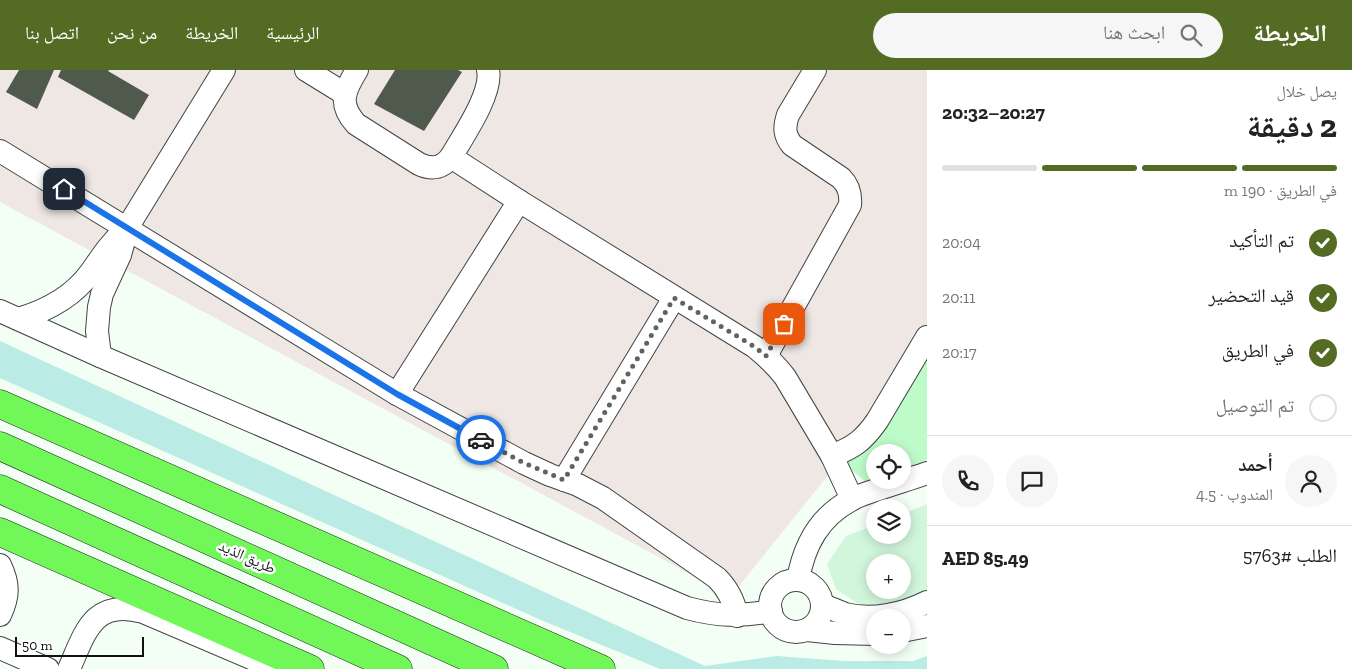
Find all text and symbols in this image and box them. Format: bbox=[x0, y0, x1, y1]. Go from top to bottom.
search box bbox=[873, 13, 1223, 58]
text: الخريطة bbox=[1253, 18, 1327, 47]
text: ابحث هنا bbox=[1103, 21, 1165, 44]
icon: search bbox=[1177, 21, 1205, 49]
text: اتصل بنا bbox=[25, 22, 79, 44]
text: من نحن bbox=[107, 22, 157, 44]
text: الخريطة bbox=[185, 22, 238, 44]
text: الرئيسية bbox=[266, 22, 320, 44]
text: يصل خلال bbox=[1277, 82, 1337, 101]
text: 20:27–20:32 bbox=[942, 101, 1045, 124]
text: 2 دقيقة bbox=[1247, 107, 1337, 145]
pin bbox=[43, 168, 85, 210]
icon: home bbox=[50, 175, 78, 203]
text: في الطريق · 190 m bbox=[1224, 181, 1337, 200]
text: تم التأكيد bbox=[1229, 229, 1294, 252]
icon: check bbox=[1309, 229, 1337, 257]
text: 20:04 bbox=[942, 233, 981, 252]
text: قيد التحضير bbox=[1209, 284, 1294, 307]
icon: check bbox=[1309, 284, 1337, 312]
text: 20:11 bbox=[942, 288, 975, 307]
pin bbox=[763, 303, 805, 345]
icon: bag bbox=[770, 310, 798, 338]
text: في الطريق bbox=[1222, 339, 1294, 362]
icon: check bbox=[1309, 339, 1337, 367]
text: 20:17 bbox=[942, 343, 976, 362]
text: تم التوصيل bbox=[1216, 394, 1294, 417]
courier bbox=[456, 415, 506, 465]
icon: car bbox=[467, 426, 495, 454]
map controls bbox=[866, 444, 911, 654]
button: locate bbox=[866, 444, 911, 489]
text: أحمد bbox=[1238, 453, 1273, 476]
button: phone bbox=[942, 455, 994, 507]
button: chat bbox=[1006, 455, 1058, 507]
button: person bbox=[1285, 455, 1337, 507]
text: المندوب · 4.5 bbox=[1196, 485, 1273, 504]
button: layers bbox=[866, 499, 911, 544]
street label: طريق الذيد bbox=[215, 537, 278, 578]
text: الطلب #5763 bbox=[1243, 544, 1337, 567]
text: AED 85.49 bbox=[942, 547, 1029, 570]
button: + bbox=[866, 554, 911, 599]
button: − bbox=[866, 609, 911, 654]
scale bar bbox=[15, 634, 144, 657]
text: 50 m bbox=[22, 637, 53, 654]

